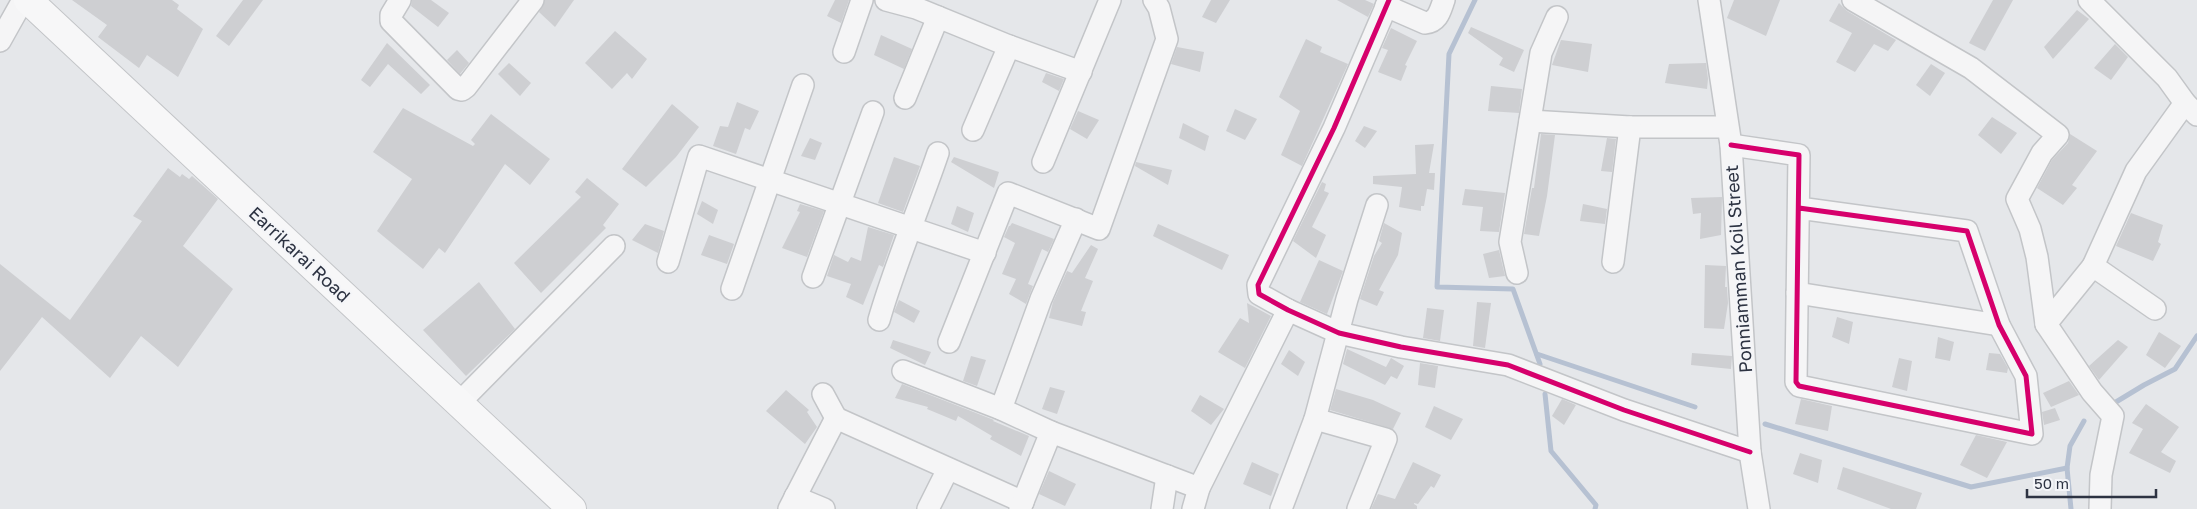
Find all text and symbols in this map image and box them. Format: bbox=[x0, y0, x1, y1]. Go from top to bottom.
street label: Ponniamman Koil Street bbox=[1720, 164, 1756, 374]
street label: Earrikarai Road bbox=[245, 201, 355, 307]
scale bar bbox=[2027, 466, 2156, 498]
text: 50 m bbox=[2034, 474, 2069, 492]

